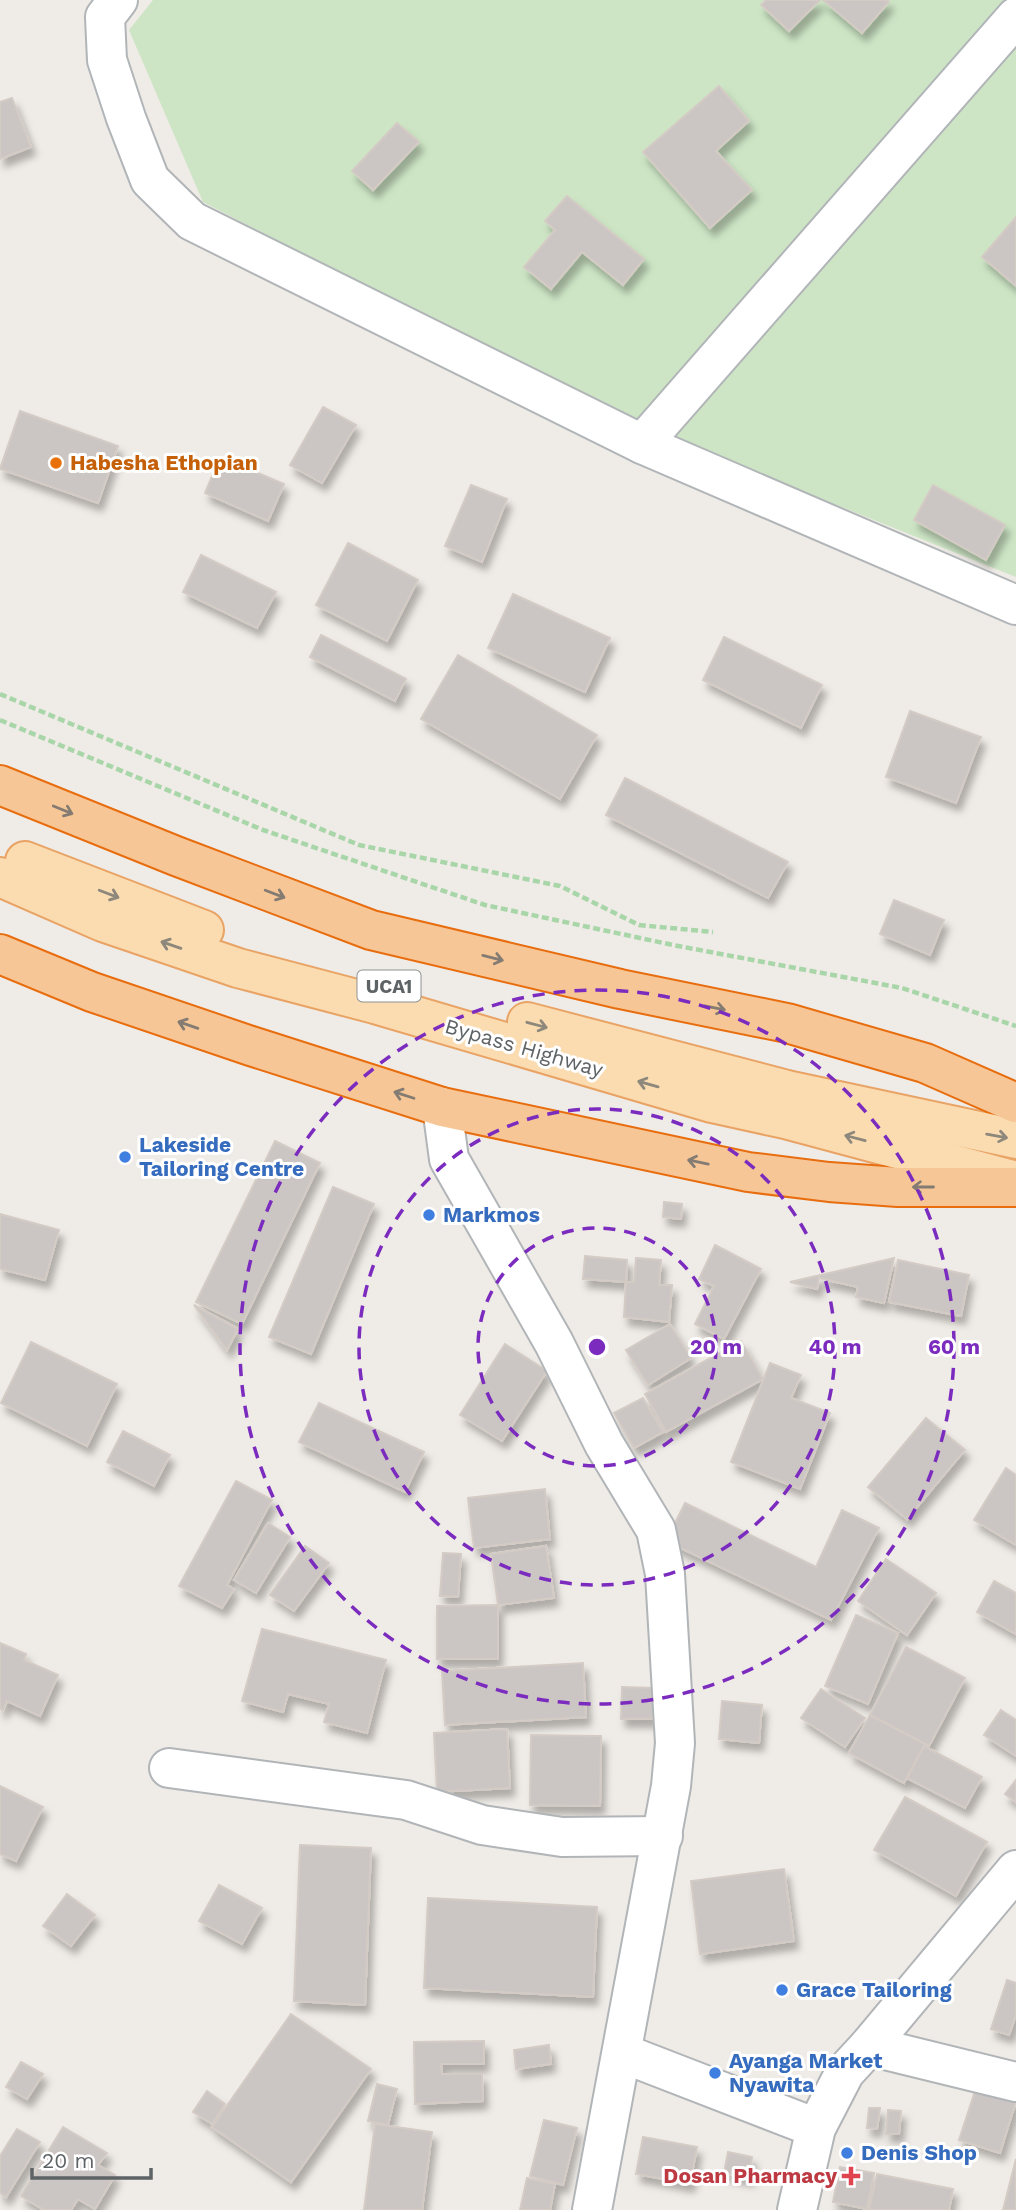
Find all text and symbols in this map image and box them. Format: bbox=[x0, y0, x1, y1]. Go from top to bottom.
place label: Habesha Ethopian bbox=[70, 450, 258, 475]
marker: Habesha Ethopian bbox=[48, 455, 64, 471]
one-way arrow bbox=[52, 805, 74, 818]
one-way arrow bbox=[264, 888, 285, 901]
one-way arrow bbox=[98, 889, 119, 902]
one-way arrow bbox=[160, 938, 182, 950]
one-way arrow bbox=[481, 952, 504, 965]
road number: UCA1 bbox=[358, 970, 420, 1002]
one-way arrow bbox=[703, 1002, 726, 1016]
street label: Bypass Highway bbox=[442, 1013, 606, 1082]
one-way arrow bbox=[177, 1018, 199, 1030]
one-way arrow bbox=[525, 1019, 548, 1032]
one-way arrow bbox=[637, 1077, 659, 1090]
one-way arrow bbox=[394, 1088, 416, 1100]
one-way arrow bbox=[985, 1129, 1008, 1143]
one-way arrow bbox=[845, 1130, 867, 1143]
place label: Lakeside Tailoring Centre bbox=[139, 1132, 304, 1181]
marker: Lakeside Tailoring Centre bbox=[117, 1149, 133, 1165]
one-way arrow bbox=[687, 1154, 710, 1168]
one-way arrow bbox=[912, 1180, 935, 1194]
place label: Markmos bbox=[443, 1202, 540, 1227]
marker: Markmos bbox=[421, 1207, 437, 1223]
text: 20 m bbox=[690, 1334, 742, 1359]
text: 40 m bbox=[809, 1334, 861, 1359]
text: 60 m bbox=[928, 1334, 980, 1359]
centre of rings bbox=[585, 1335, 609, 1359]
place label: Grace Tailoring bbox=[796, 1977, 952, 2002]
marker: Grace Tailoring bbox=[774, 1982, 790, 1998]
place label: Ayanga Market Nyawita bbox=[729, 2048, 882, 2097]
marker: Ayanga Market Nyawita bbox=[707, 2065, 723, 2081]
scale bar bbox=[32, 2136, 150, 2180]
place label: Denis Shop bbox=[861, 2140, 977, 2165]
marker: Denis Shop bbox=[839, 2145, 855, 2161]
text: 20 m bbox=[42, 2148, 94, 2173]
place label: Dosan Pharmacy bbox=[663, 2163, 837, 2188]
marker: Dosan Pharmacy bbox=[843, 2168, 859, 2184]

